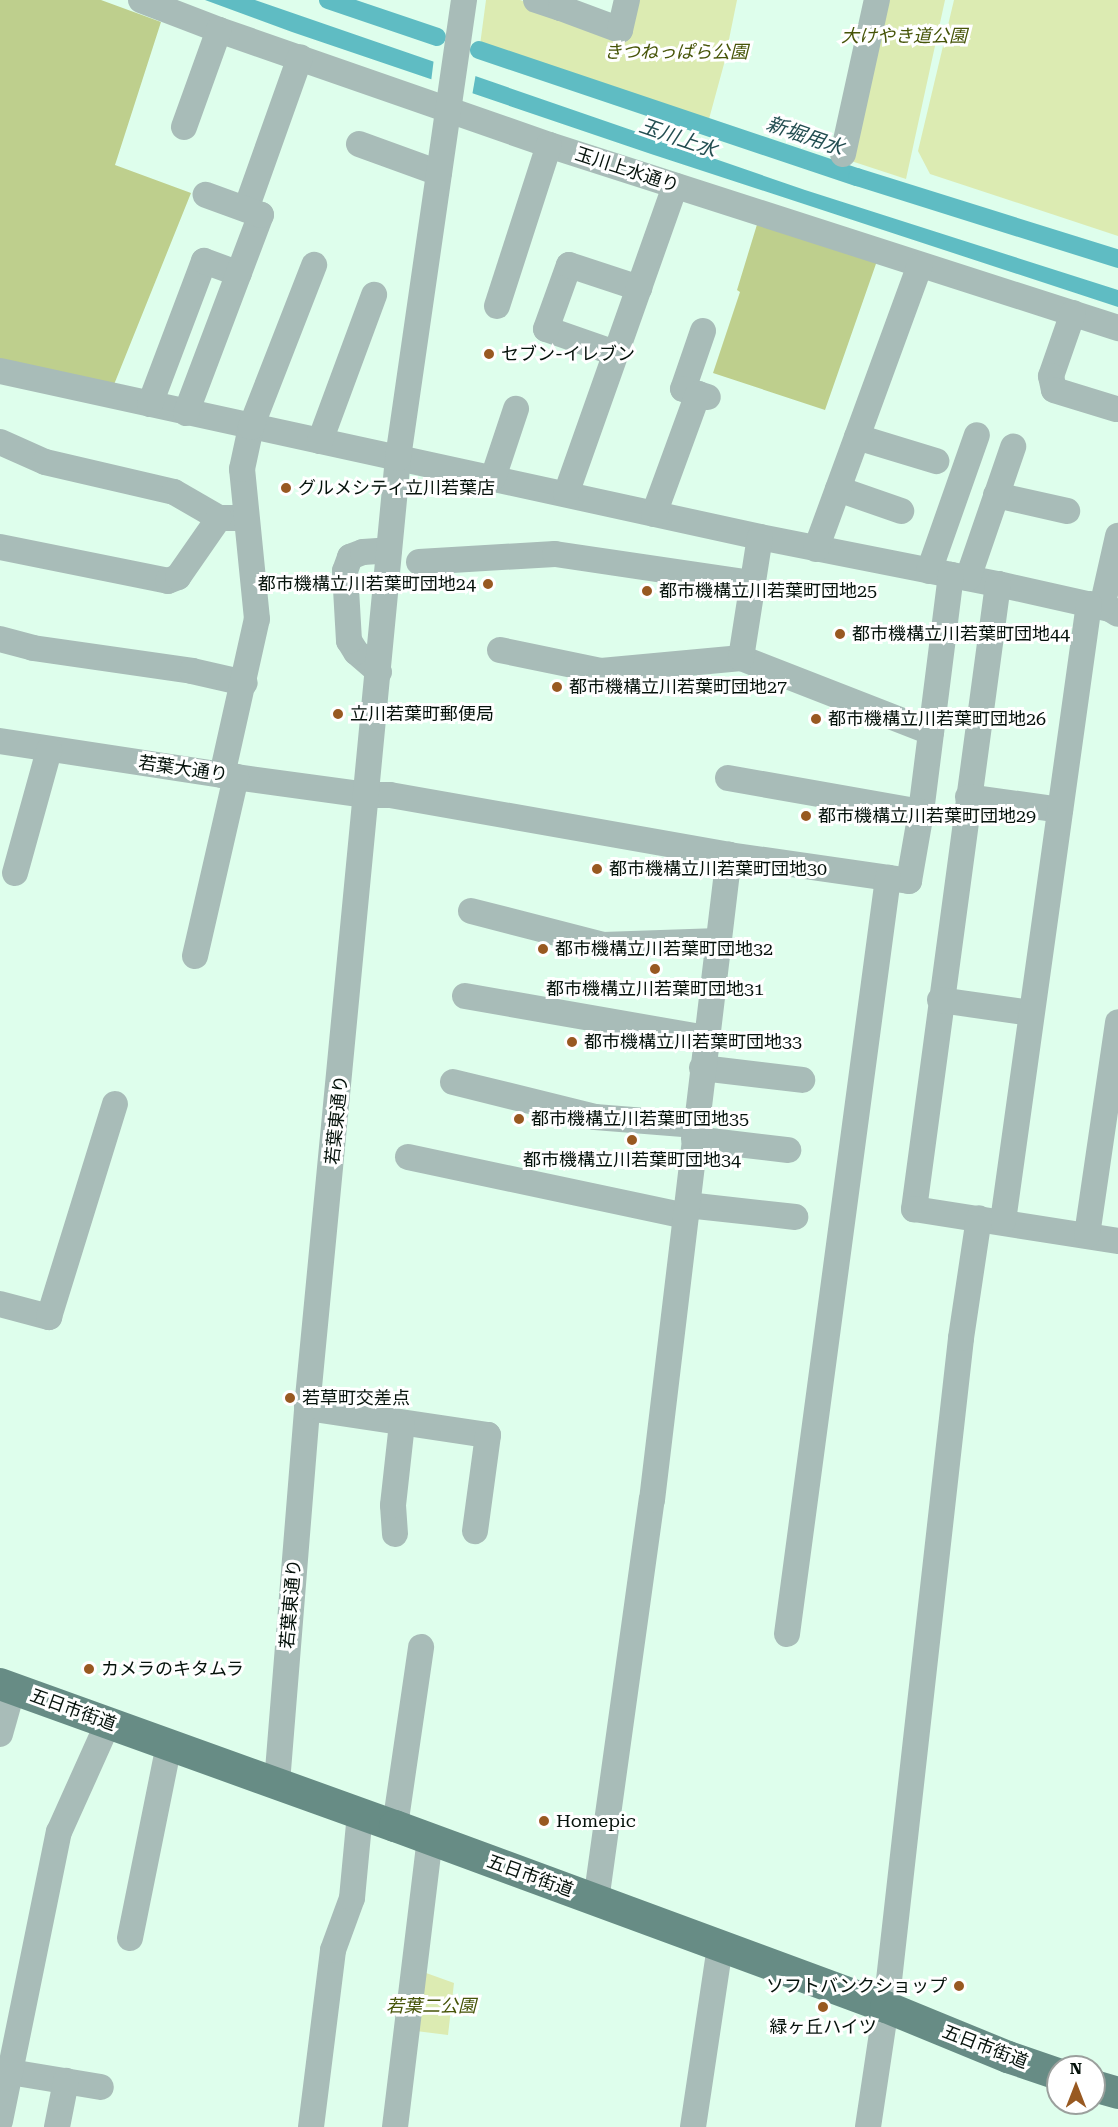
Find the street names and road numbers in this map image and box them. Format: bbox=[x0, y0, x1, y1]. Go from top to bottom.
street label: 玉川上水通り bbox=[572, 143, 682, 197]
street label: 若葉大通り bbox=[137, 752, 229, 786]
street label: 若葉東通り bbox=[322, 1074, 352, 1166]
street label: 若葉東通り bbox=[276, 1558, 306, 1650]
street label: 五日市街道 bbox=[27, 1684, 119, 1736]
street label: 五日市街道 bbox=[484, 1850, 576, 1902]
street label: 五日市街道 bbox=[939, 2021, 1031, 2073]

